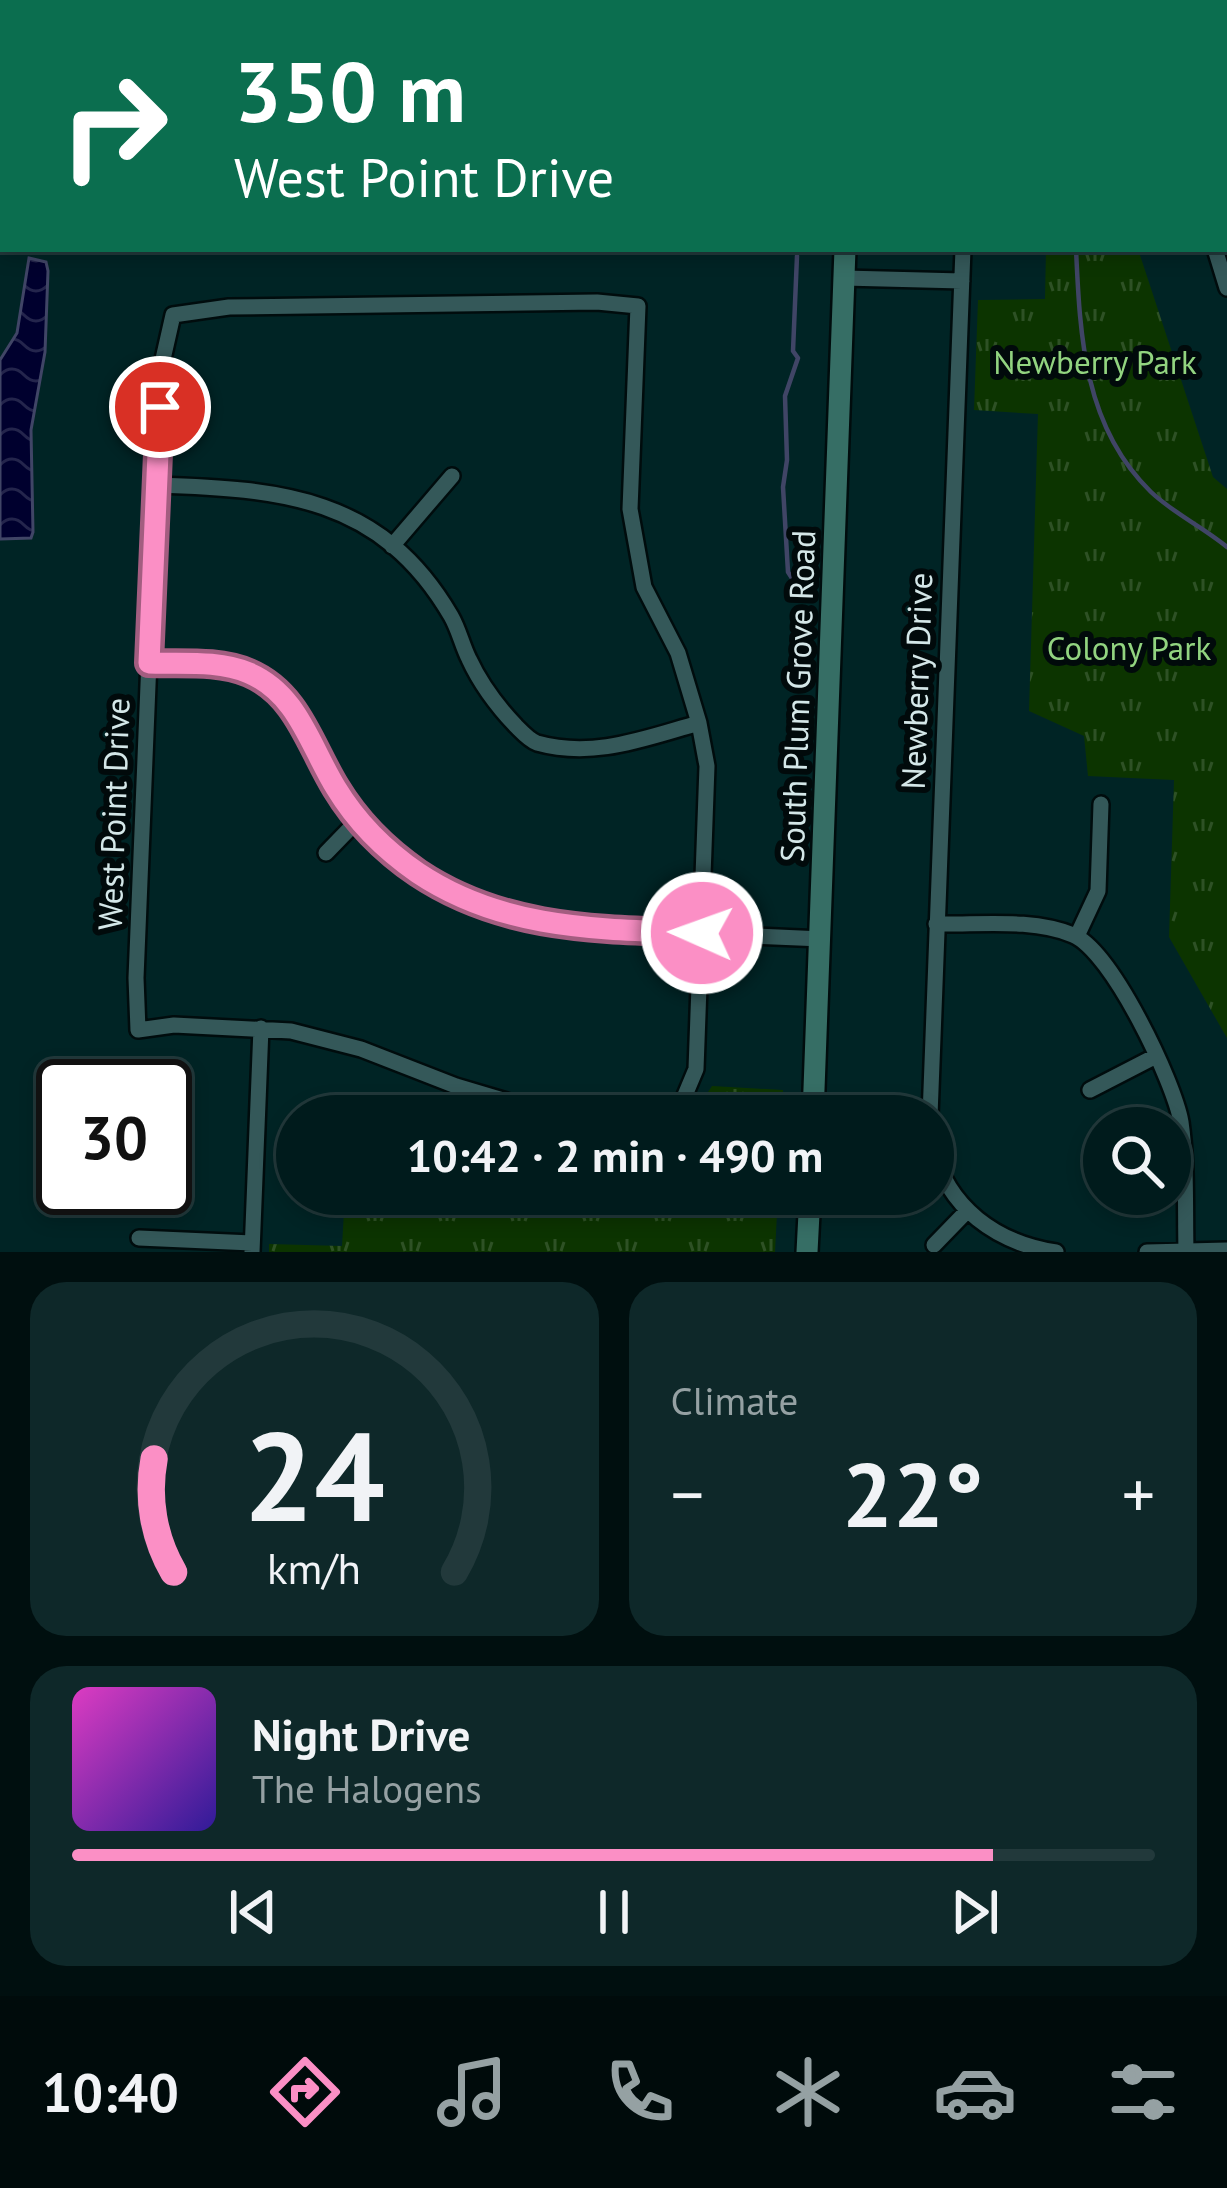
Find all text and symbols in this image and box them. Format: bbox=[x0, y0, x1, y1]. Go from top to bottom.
text: 350 m bbox=[234, 36, 466, 145]
icon: right bbox=[36, 48, 192, 204]
text: West Point Drive bbox=[234, 142, 614, 212]
park label: Newberry Park bbox=[993, 340, 1197, 383]
pin bbox=[109, 356, 211, 458]
icon: arrive bbox=[127, 374, 193, 440]
street label: South Plum Grove Road bbox=[770, 529, 824, 863]
street label: Newberry Drive bbox=[891, 572, 941, 790]
park label: Colony Park bbox=[1047, 626, 1211, 669]
street label: West Point Drive bbox=[87, 697, 139, 931]
position arrow bbox=[639, 870, 765, 996]
speed limit sign: 30 bbox=[36, 1059, 192, 1215]
map controls bbox=[1083, 1107, 1191, 1215]
button: search bbox=[1083, 1107, 1191, 1215]
text: 10:42 · 2 min · 490 m bbox=[407, 1126, 823, 1184]
text: Climate bbox=[671, 1375, 798, 1426]
text: 24 bbox=[243, 1394, 385, 1555]
text: 22° bbox=[842, 1435, 983, 1552]
text: − bbox=[671, 1451, 704, 1536]
text: + bbox=[1122, 1451, 1155, 1536]
text: km/h bbox=[267, 1540, 361, 1596]
text: Night Drive bbox=[252, 1705, 470, 1763]
text: The Halogens bbox=[252, 1763, 482, 1814]
icon: previous bbox=[220, 1879, 286, 1945]
icon: pause bbox=[581, 1879, 647, 1945]
icon: next bbox=[942, 1879, 1008, 1945]
icon: directions bbox=[263, 2050, 347, 2134]
icon: music bbox=[430, 2050, 514, 2134]
icon: phone bbox=[598, 2050, 682, 2134]
icon: climate bbox=[766, 2050, 850, 2134]
icon: car bbox=[933, 2050, 1017, 2134]
icon: filters bbox=[1101, 2050, 1185, 2134]
text: 10:40 bbox=[42, 2057, 179, 2127]

